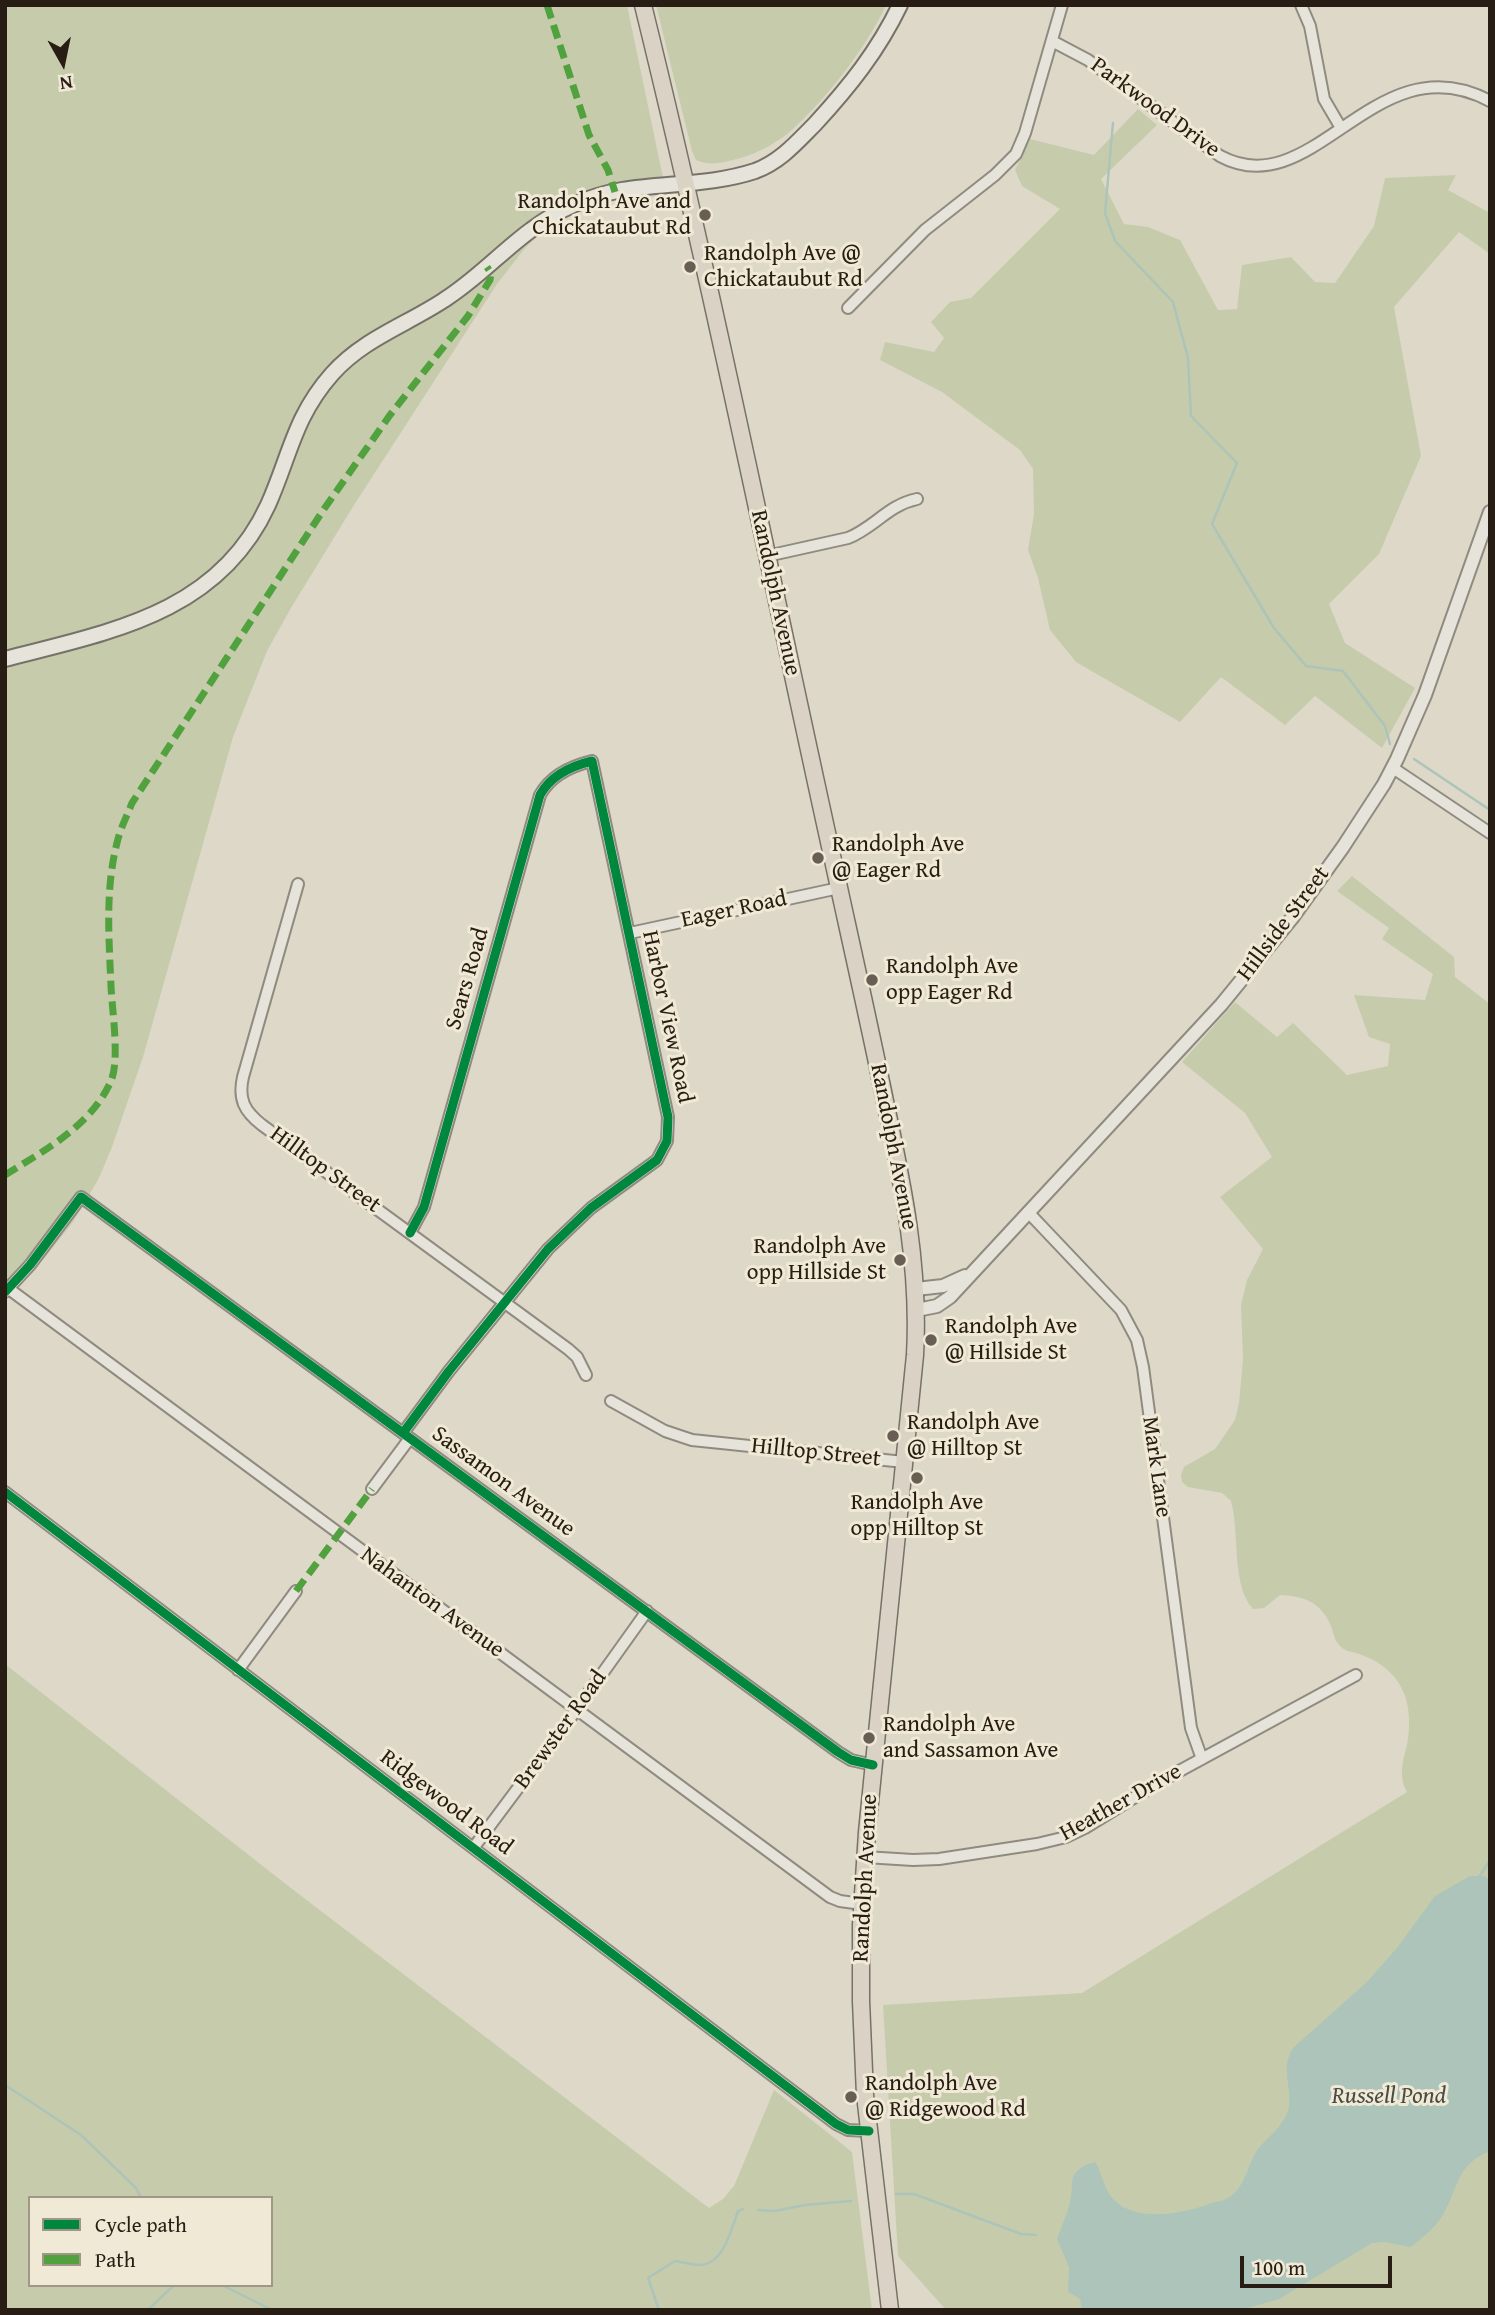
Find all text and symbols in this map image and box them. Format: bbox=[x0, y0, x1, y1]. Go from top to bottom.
north arrow bbox=[28, 28, 98, 98]
street label: Parkwood Drive bbox=[1085, 52, 1225, 164]
text: N bbox=[58, 69, 75, 99]
place label: Randolph Ave and Chickataubut Rd bbox=[517, 188, 691, 242]
marker: Randolph Ave and Chickataubut Rd bbox=[697, 207, 713, 223]
place label: Randolph Ave @ Chickataubut Rd bbox=[704, 240, 863, 294]
marker: Randolph Ave @ Chickataubut Rd bbox=[682, 259, 698, 275]
street label: Randolph Avenue bbox=[744, 508, 806, 678]
place label: Randolph Ave @ Eager Rd bbox=[832, 831, 964, 885]
marker: Randolph Ave @ Eager Rd bbox=[810, 850, 826, 866]
street label: Hillside Street bbox=[1232, 861, 1336, 987]
street label: Eager Road bbox=[679, 885, 789, 935]
street label: Sears Road bbox=[440, 925, 496, 1033]
street label: Harbor View Road bbox=[635, 928, 699, 1106]
place label: Randolph Ave opp Eager Rd bbox=[886, 953, 1018, 1007]
marker: Randolph Ave opp Eager Rd bbox=[864, 972, 880, 988]
street label: Randolph Avenue bbox=[863, 1062, 923, 1232]
street label: Hilltop Street bbox=[264, 1121, 386, 1219]
place label: Randolph Ave opp Hillside St bbox=[747, 1233, 886, 1287]
marker: Randolph Ave opp Hillside St bbox=[892, 1252, 908, 1268]
place label: Randolph Ave @ Hillside St bbox=[945, 1313, 1077, 1367]
marker: Randolph Ave @ Hillside St bbox=[923, 1332, 939, 1348]
place label: Randolph Ave @ Hilltop St bbox=[907, 1409, 1039, 1463]
street label: Mark Lane bbox=[1135, 1415, 1177, 1519]
street label: Sassamon Avenue bbox=[426, 1421, 580, 1543]
marker: Randolph Ave @ Hilltop St bbox=[885, 1428, 901, 1444]
street label: Hilltop Street bbox=[750, 1432, 882, 1474]
marker: Randolph Ave opp Hilltop St bbox=[909, 1470, 925, 1486]
place label: Randolph Ave opp Hilltop St bbox=[851, 1489, 983, 1543]
street label: Nahanton Avenue bbox=[355, 1542, 509, 1664]
street label: Brewster Road bbox=[509, 1665, 613, 1795]
place label: Randolph Ave and Sassamon Ave bbox=[883, 1711, 1058, 1765]
marker: Randolph Ave and Sassamon Ave bbox=[861, 1730, 877, 1746]
street label: Ridgewood Road bbox=[374, 1744, 518, 1862]
street label: Heather Drive bbox=[1055, 1758, 1187, 1848]
street label: Randolph Avenue bbox=[848, 1793, 884, 1963]
place label: Randolph Ave @ Ridgewood Rd bbox=[865, 2070, 1026, 2124]
water label: Russell Pond bbox=[1332, 2083, 1446, 2111]
marker: Randolph Ave @ Ridgewood Rd bbox=[843, 2089, 859, 2105]
legend bbox=[28, 2196, 273, 2287]
text: Cycle path bbox=[95, 2209, 187, 2240]
scale bar bbox=[1243, 2242, 1395, 2286]
text: Path bbox=[95, 2244, 135, 2275]
text: 100 m bbox=[1253, 2252, 1305, 2283]

